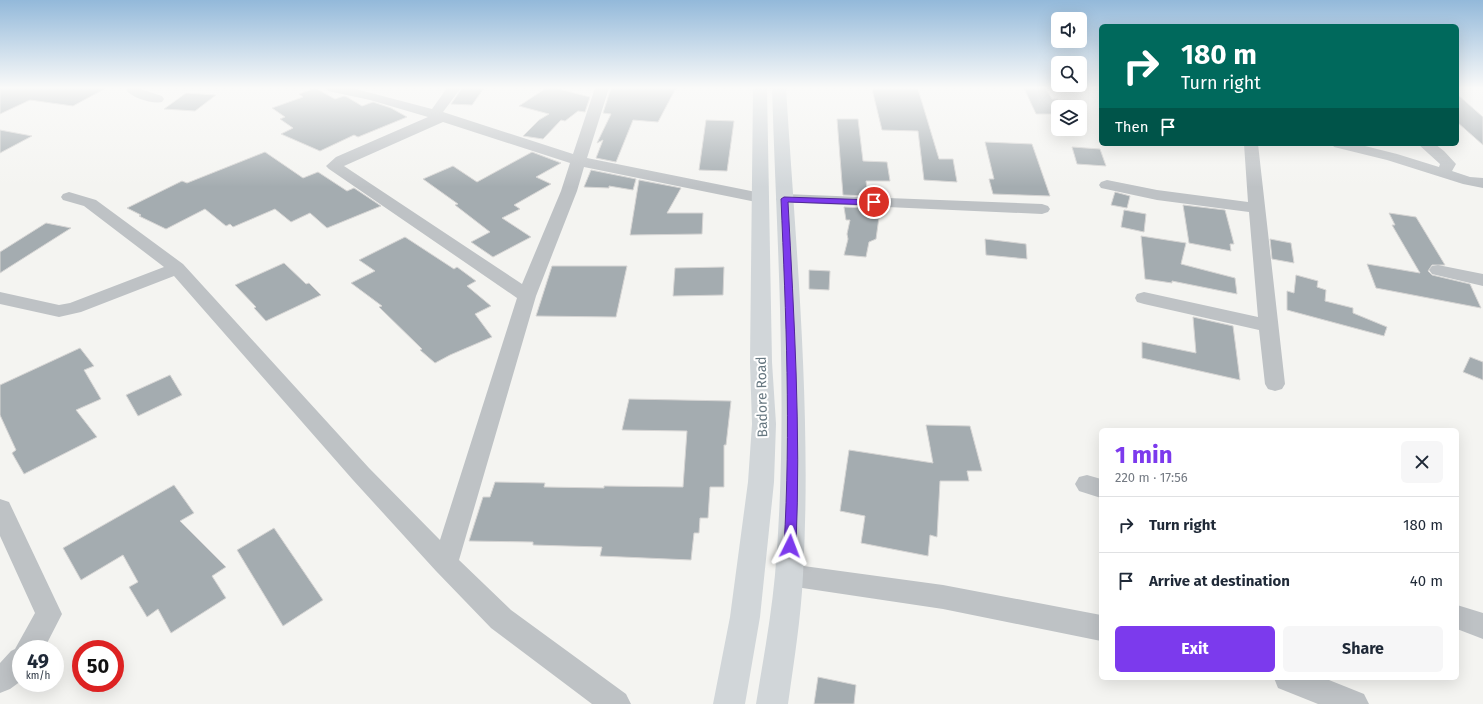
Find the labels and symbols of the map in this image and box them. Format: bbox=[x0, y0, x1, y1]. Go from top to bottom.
pin bbox=[857, 185, 891, 219]
street label: Badore Road bbox=[753, 356, 771, 438]
position arrow bbox=[769, 525, 811, 567]
speed limit sign: 50 bbox=[72, 640, 124, 692]

